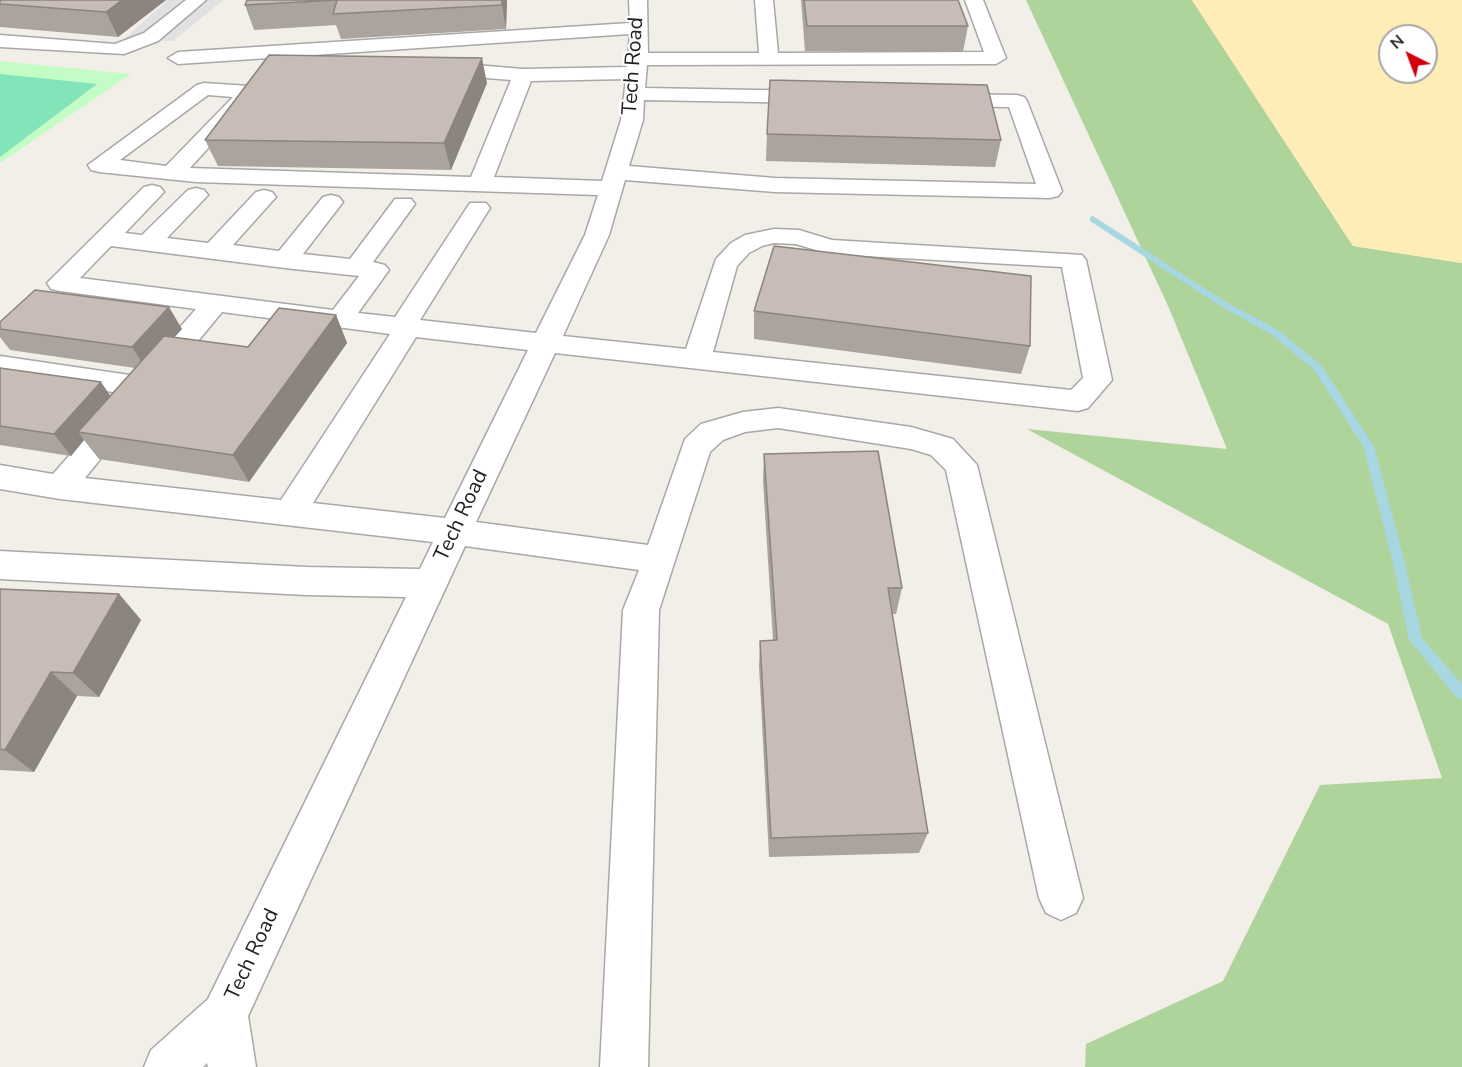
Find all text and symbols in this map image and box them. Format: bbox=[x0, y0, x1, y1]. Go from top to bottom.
street label: Tech Road bbox=[618, 16, 650, 116]
north arrow bbox=[1378, 24, 1438, 84]
text: N bbox=[1385, 30, 1409, 54]
street label: Tech Road bbox=[430, 466, 494, 566]
street label: Tech Road bbox=[221, 905, 285, 1005]

